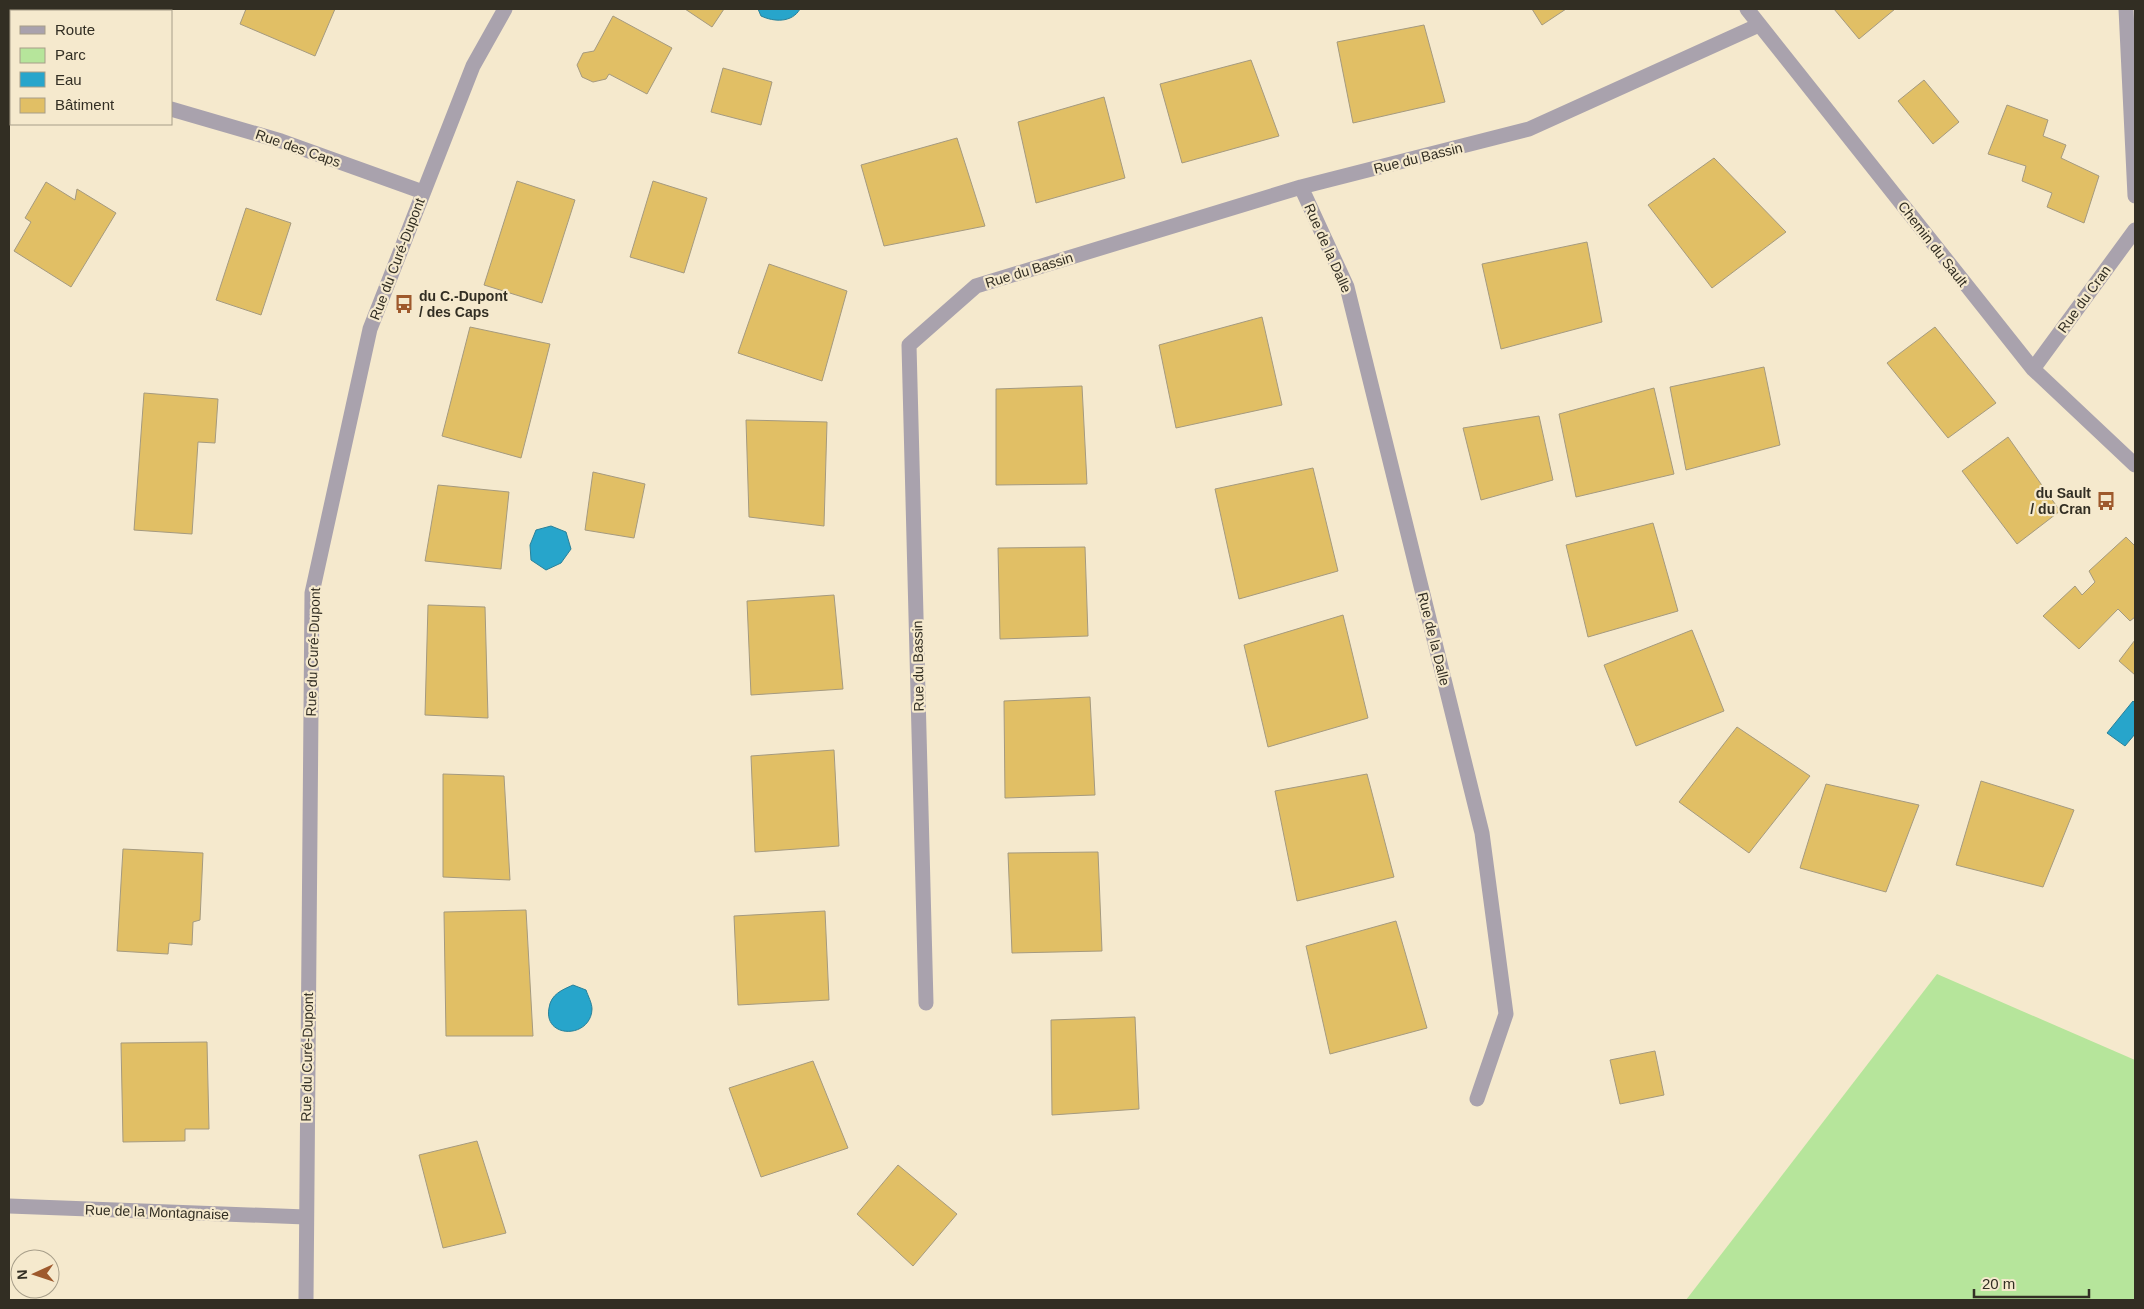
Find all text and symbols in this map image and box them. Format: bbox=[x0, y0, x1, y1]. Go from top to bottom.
legend bbox=[10, 10, 172, 125]
text: Route bbox=[55, 21, 95, 38]
text: Parc bbox=[55, 46, 86, 63]
text: Eau bbox=[55, 71, 82, 88]
text: Bâtiment bbox=[55, 96, 115, 113]
street label: Rue des Caps bbox=[253, 126, 343, 170]
street label: Rue du Bassin bbox=[1372, 139, 1464, 177]
street label: Rue du Curé-Dupont bbox=[366, 196, 428, 322]
street label: Chemin du Sault bbox=[1895, 198, 1971, 290]
street label: Rue de la Dalle bbox=[1301, 201, 1355, 295]
street label: Rue du Bassin bbox=[983, 249, 1075, 291]
street label: Rue du Cran bbox=[2054, 262, 2114, 336]
place label: du C.-Dupont / des Caps bbox=[419, 288, 508, 320]
bus stop icon: du C.-Dupont / des Caps bbox=[393, 293, 415, 315]
place label: du Sault / du Cran bbox=[2030, 485, 2091, 517]
bus stop icon: du Sault / du Cran bbox=[2095, 490, 2117, 512]
street label: Rue du Curé-Dupont bbox=[303, 587, 323, 717]
street label: Rue de la Dalle bbox=[1415, 591, 1453, 688]
street label: Rue du Bassin bbox=[909, 620, 927, 712]
street label: Rue du Curé-Dupont bbox=[298, 992, 316, 1122]
street label: Rue de la Montagnaise bbox=[85, 1201, 229, 1223]
north arrow bbox=[10, 1249, 60, 1299]
scale bar bbox=[1974, 1266, 2089, 1298]
text: N bbox=[14, 1269, 30, 1280]
text: 20 m bbox=[1982, 1275, 2015, 1292]

